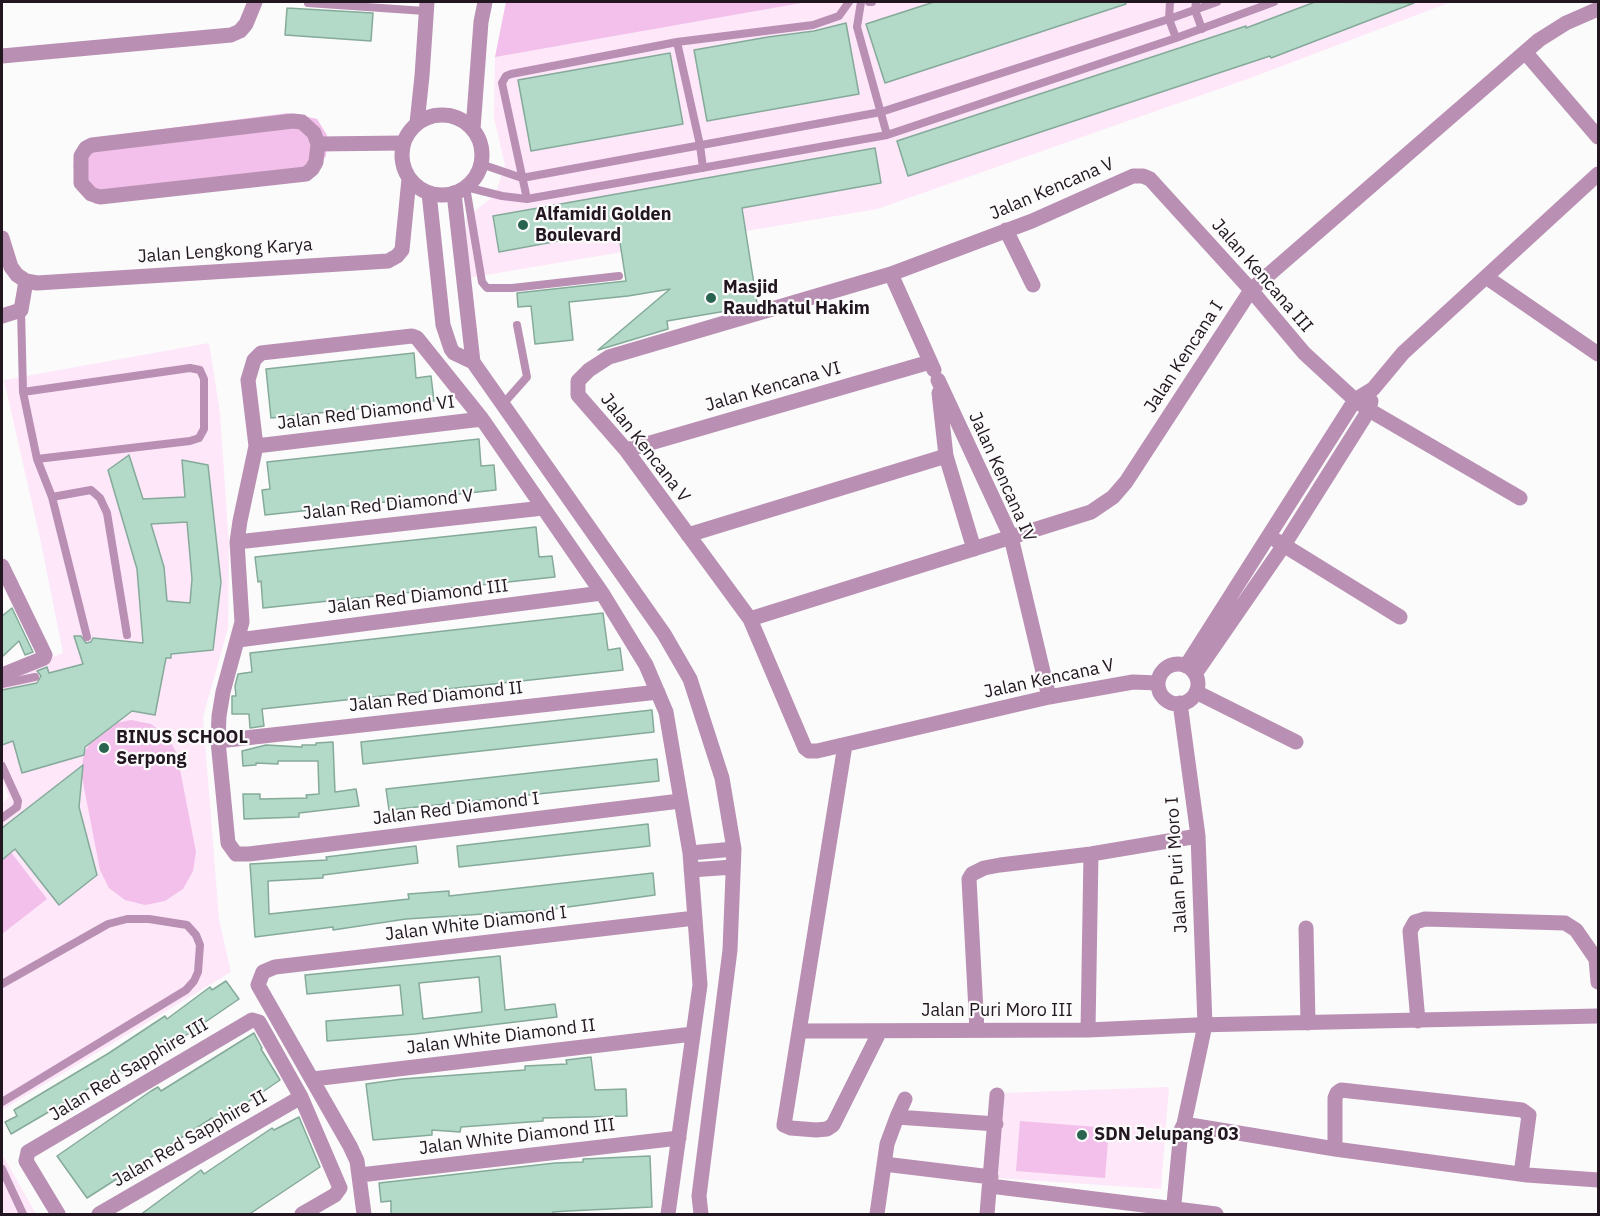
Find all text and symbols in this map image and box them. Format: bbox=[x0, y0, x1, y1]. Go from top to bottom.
street label: Jalan Kencana V bbox=[987, 153, 1117, 225]
place label: Alfamidi Golden Boulevard bbox=[535, 204, 671, 246]
street label: Jalan Kencana III bbox=[1207, 215, 1317, 337]
marker: Alfamidi Golden Boulevard bbox=[516, 218, 530, 232]
street label: Jalan Lengkong Karya bbox=[137, 234, 313, 268]
place label: Masjid Raudhatul Hakim bbox=[723, 277, 870, 320]
marker: Masjid Raudhatul Hakim bbox=[704, 291, 718, 305]
street label: Jalan Kencana I bbox=[1140, 297, 1228, 417]
street label: Jalan Kencana VI bbox=[703, 357, 843, 417]
street label: Jalan Kencana V bbox=[596, 389, 694, 507]
street label: Jalan Red Diamond VI bbox=[276, 391, 456, 435]
street label: Jalan Kencana IV bbox=[964, 409, 1040, 545]
street label: Jalan Red Diamond V bbox=[302, 485, 474, 525]
street label: Jalan Red Diamond III bbox=[326, 575, 510, 619]
street label: Jalan Kencana V bbox=[982, 655, 1116, 703]
street label: Jalan Red Diamond II bbox=[348, 677, 524, 717]
place label: BINUS SCHOOL Serpong bbox=[116, 727, 248, 770]
marker: BINUS SCHOOL Serpong bbox=[97, 741, 111, 755]
street label: Jalan Red Diamond I bbox=[371, 788, 541, 830]
street label: Jalan Puri Moro I bbox=[1161, 796, 1193, 934]
street label: Jalan White Diamond I bbox=[384, 902, 568, 946]
street label: Jalan Puri Moro III bbox=[921, 1000, 1073, 1022]
street label: Jalan Red Sapphire III bbox=[46, 1014, 212, 1126]
street label: Jalan White Diamond II bbox=[405, 1015, 597, 1059]
street label: Jalan Red Sapphire II bbox=[109, 1086, 271, 1192]
street label: Jalan White Diamond III bbox=[418, 1114, 616, 1160]
place label: SDN Jelupang 03 bbox=[1094, 1124, 1239, 1146]
marker: SDN Jelupang 03 bbox=[1075, 1128, 1089, 1142]

